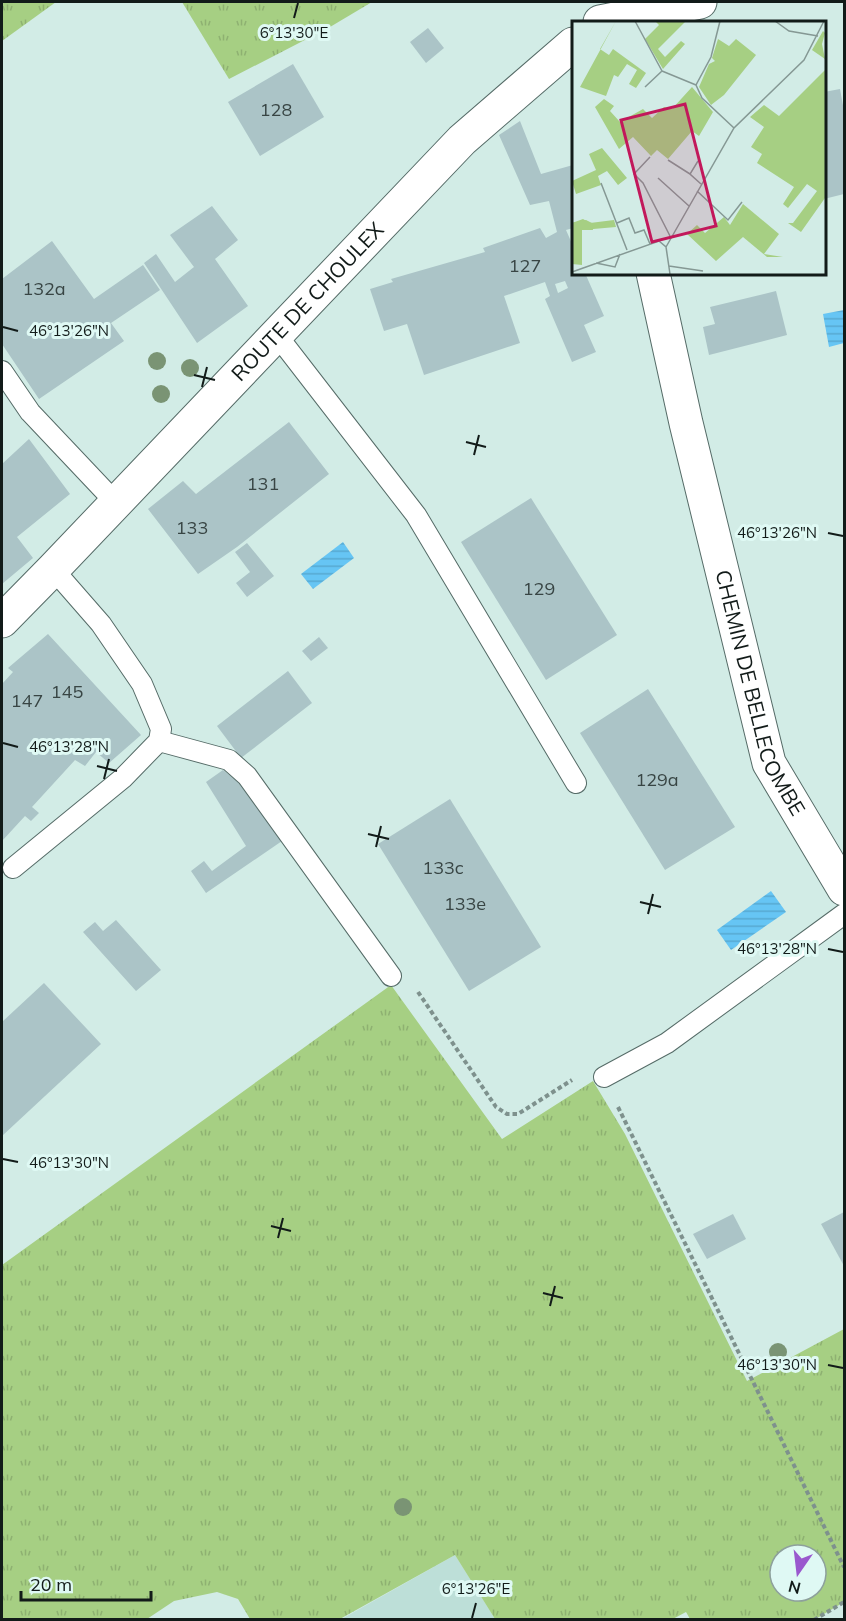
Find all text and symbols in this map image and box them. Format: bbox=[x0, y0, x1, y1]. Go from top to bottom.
inset map bbox=[572, 21, 825, 274]
text: 6°13'30"E bbox=[260, 23, 328, 42]
house number: 128 bbox=[260, 98, 292, 121]
street label: ROUTE DE CHOULEX bbox=[225, 216, 389, 386]
house number: 127 bbox=[509, 254, 541, 277]
house number: 132a bbox=[22, 277, 66, 300]
text: 46°13'26"N bbox=[29, 321, 109, 340]
house number: 131 bbox=[247, 472, 279, 495]
house number: 133 bbox=[176, 516, 208, 539]
text: 46°13'26"N bbox=[737, 523, 817, 542]
street label: CHEMIN DE BELLECOMBE bbox=[710, 567, 811, 820]
house number: 129 bbox=[523, 577, 555, 600]
house number: 145 bbox=[51, 680, 83, 703]
house number: 147 bbox=[11, 689, 43, 712]
text: 46°13'28"N bbox=[29, 737, 109, 756]
house number: 129a bbox=[635, 768, 679, 791]
house number: 133c bbox=[422, 856, 464, 879]
house number: 133e bbox=[444, 892, 486, 915]
text: 46°13'28"N bbox=[737, 939, 817, 958]
text: 46°13'30"N bbox=[29, 1153, 109, 1172]
text: 46°13'30"N bbox=[737, 1355, 817, 1374]
north arrow bbox=[768, 1543, 828, 1603]
scale bar bbox=[21, 1564, 152, 1602]
text: 20 m bbox=[30, 1573, 72, 1596]
text: N bbox=[786, 1576, 803, 1599]
text: 6°13'26"E bbox=[442, 1579, 510, 1598]

